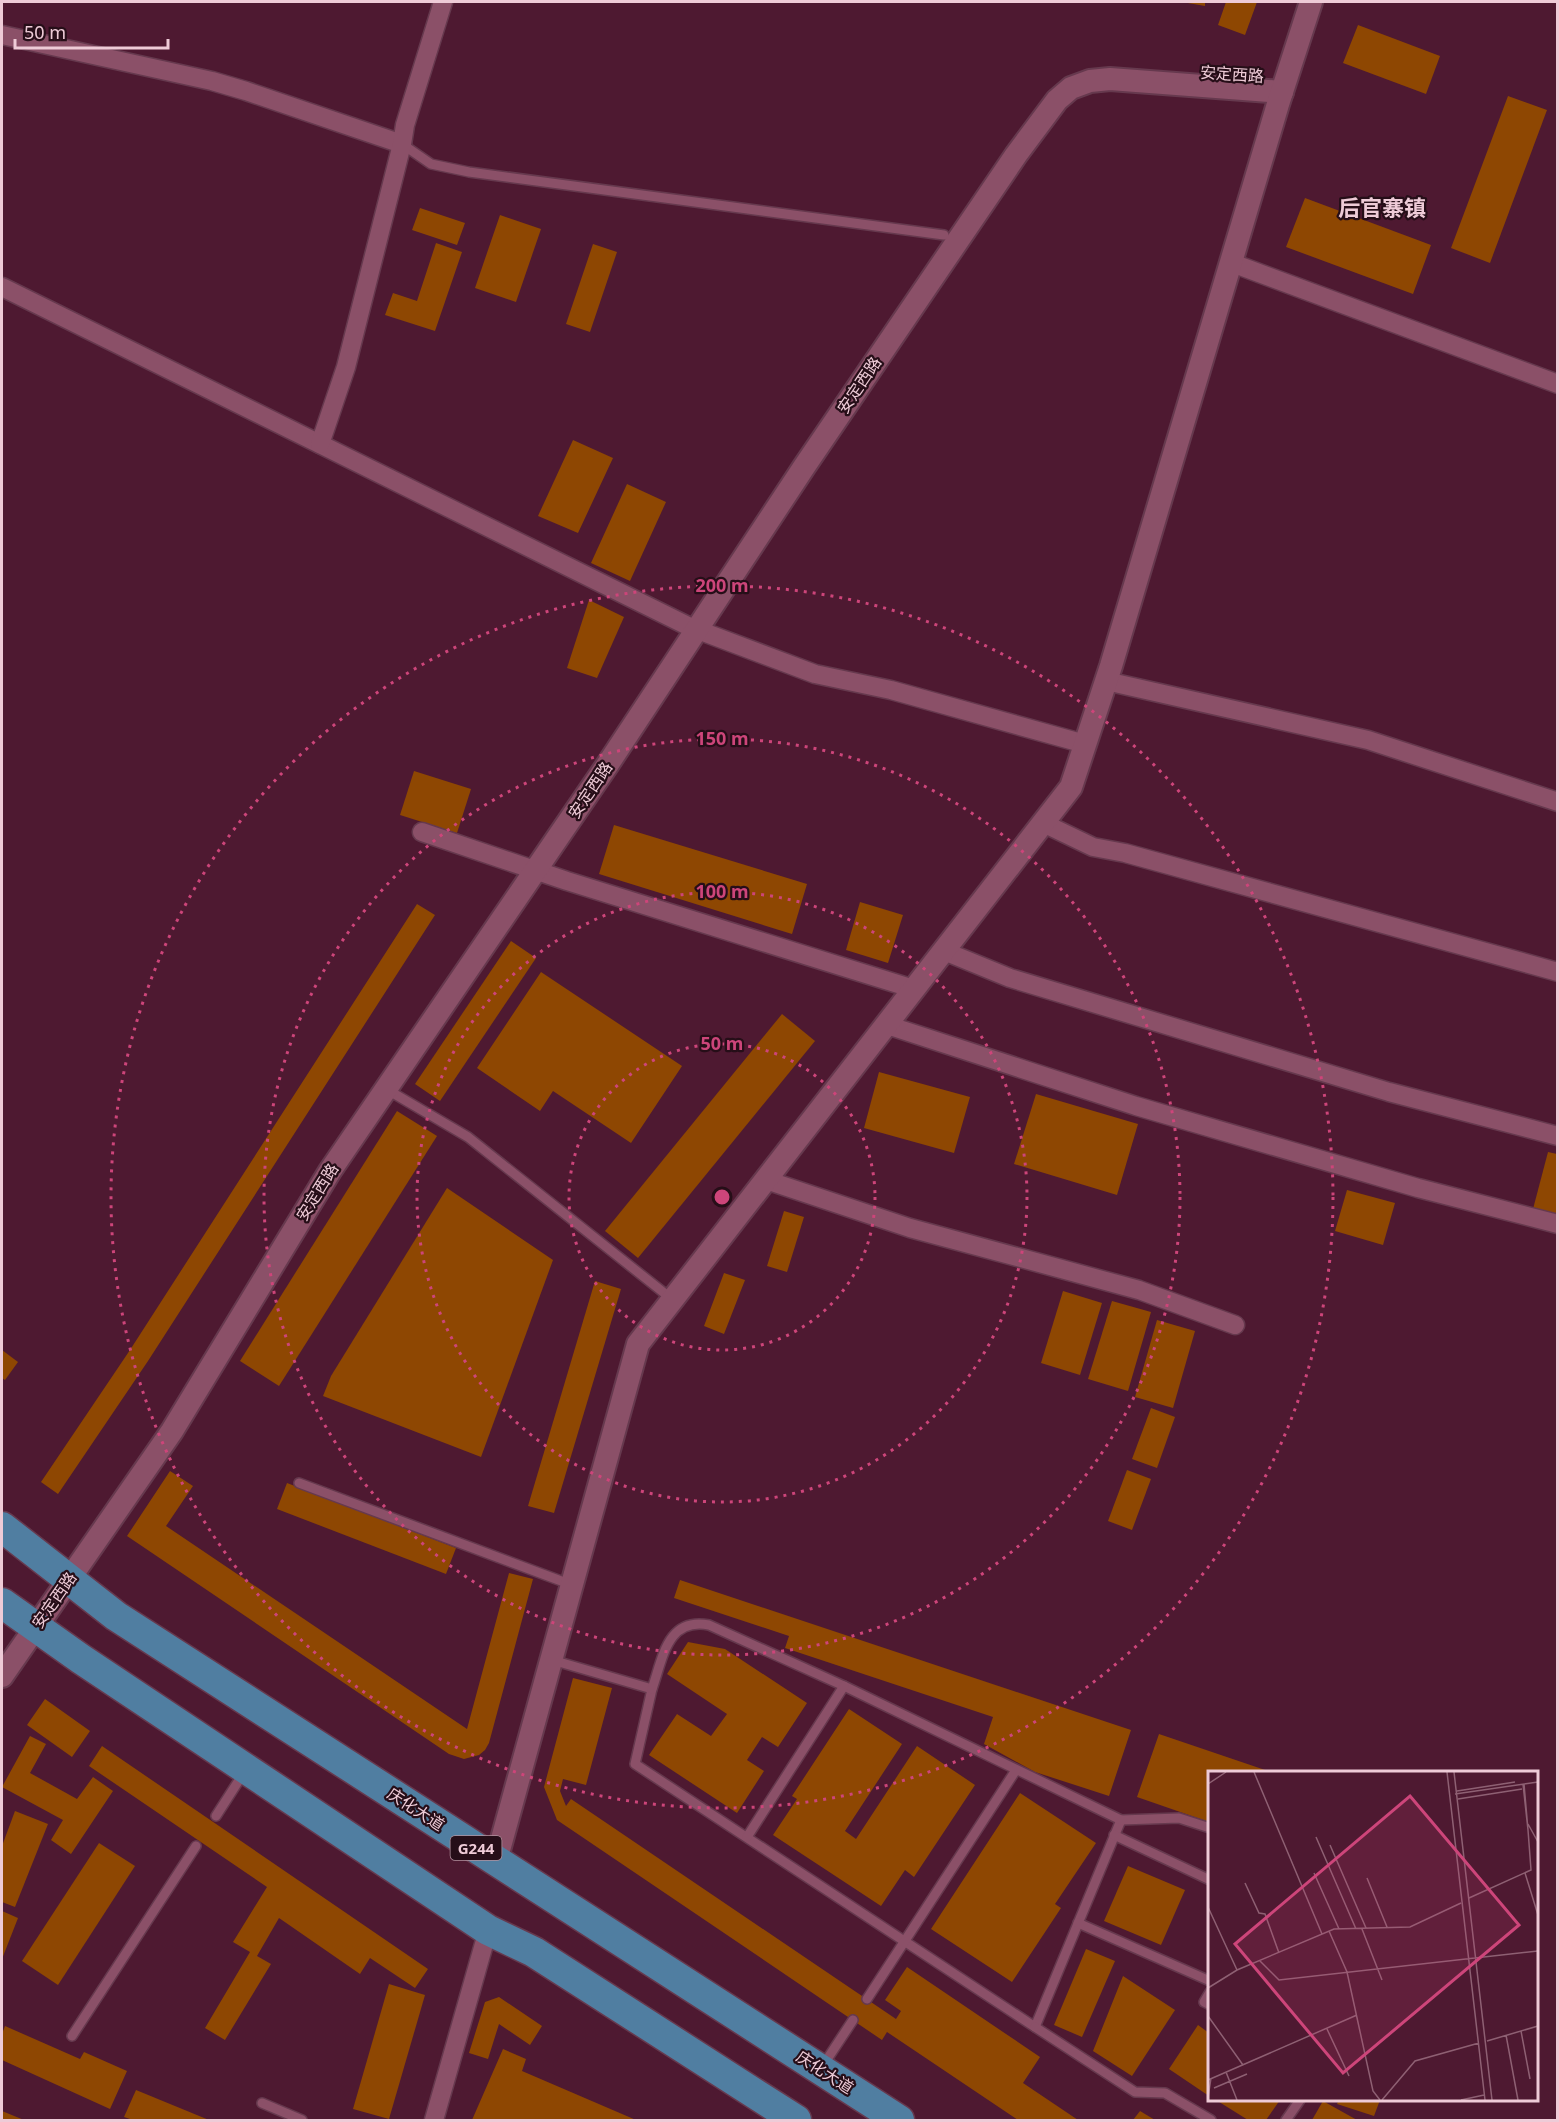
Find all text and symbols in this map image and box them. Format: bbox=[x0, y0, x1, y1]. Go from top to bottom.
scale bar bbox=[15, 12, 168, 50]
text: 50 m bbox=[24, 20, 66, 44]
street label: 安定西路 bbox=[1199, 61, 1265, 87]
district label: 后官寨镇 bbox=[1338, 192, 1426, 222]
street label: 安定西路 bbox=[832, 352, 886, 418]
text: 200 m bbox=[695, 573, 749, 597]
text: 150 m bbox=[695, 726, 749, 750]
street label: 安定西路 bbox=[563, 757, 617, 823]
text: 100 m bbox=[695, 879, 749, 903]
text: 50 m bbox=[701, 1031, 743, 1055]
street label: 安定西路 bbox=[291, 1159, 343, 1225]
centre of rings bbox=[712, 1187, 732, 1207]
street label: 安定西路 bbox=[27, 1567, 81, 1633]
inset map bbox=[1208, 1771, 1538, 2101]
street label: 庆化大道 bbox=[383, 1782, 449, 1836]
road number: G244 bbox=[450, 1836, 502, 1860]
street label: 庆化大道 bbox=[792, 2045, 858, 2099]

